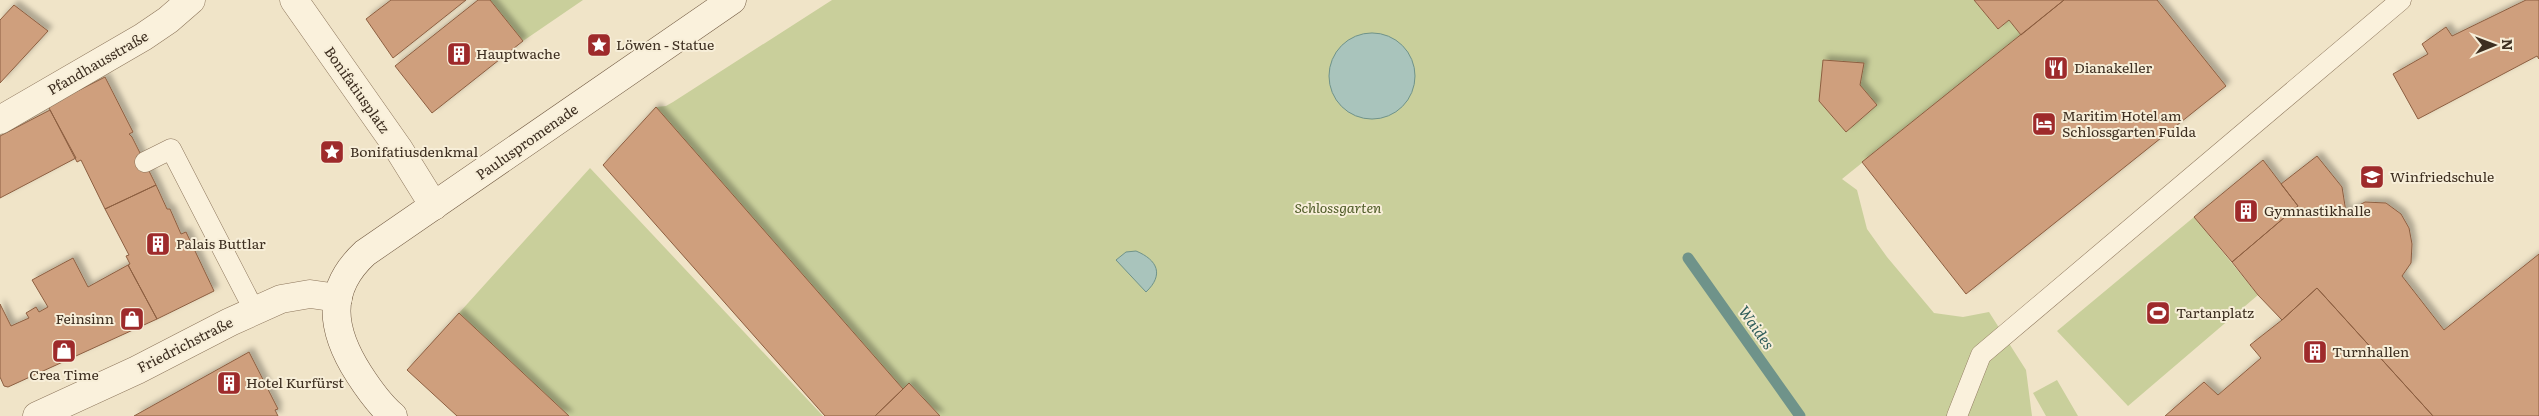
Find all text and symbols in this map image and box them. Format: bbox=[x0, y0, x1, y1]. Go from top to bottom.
north arrow bbox=[2469, 20, 2519, 70]
street label: Pfandhausstraße bbox=[44, 25, 151, 99]
place icon: Löwen - Statue bbox=[586, 32, 612, 58]
place label: Löwen - Statue bbox=[616, 34, 714, 54]
text: N bbox=[2498, 39, 2518, 51]
building icon: Hauptwache bbox=[446, 41, 472, 67]
street label: Bonifatiusplatz bbox=[320, 42, 395, 137]
place label: Hauptwache bbox=[476, 43, 560, 63]
restaurant icon: Dianakeller bbox=[2043, 55, 2069, 81]
place label: Dianakeller bbox=[2074, 57, 2152, 77]
street label: Pauluspromenade bbox=[471, 98, 581, 184]
place label: Maritim Hotel am Schlossgarten Fulda bbox=[2062, 105, 2197, 141]
hotel icon: Maritim Hotel am Schlossgarten Fulda bbox=[2031, 111, 2057, 137]
place icon: Bonifatiusdenkmal bbox=[319, 139, 345, 165]
place label: Bonifatiusdenkmal bbox=[350, 141, 479, 161]
school or university icon: Winfriedschule bbox=[2359, 164, 2385, 190]
place label: Winfriedschule bbox=[2390, 166, 2494, 186]
park label: Schlossgarten bbox=[1295, 197, 1382, 217]
building icon: Gymnastikhalle bbox=[2233, 198, 2259, 224]
place label: Gymnastikhalle bbox=[2264, 200, 2371, 220]
building icon: Palais Buttlar bbox=[145, 231, 171, 257]
place label: Palais Buttlar bbox=[176, 233, 266, 253]
water label: Waides bbox=[1734, 300, 1781, 354]
sports icon: Tartanplatz bbox=[2145, 300, 2171, 326]
place label: Tartanplatz bbox=[2176, 302, 2254, 322]
shop icon: Feinsinn bbox=[119, 306, 145, 332]
place label: Feinsinn bbox=[56, 308, 114, 328]
street label: Friedrichstraße bbox=[133, 311, 236, 377]
shop icon: Crea Time bbox=[51, 338, 77, 364]
building icon: Turnhallen bbox=[2302, 339, 2328, 365]
place label: Turnhallen bbox=[2332, 341, 2409, 361]
place label: Crea Time bbox=[29, 364, 99, 384]
building icon: Hotel Kurfürst bbox=[216, 370, 242, 396]
place label: Hotel Kurfürst bbox=[246, 372, 344, 392]

